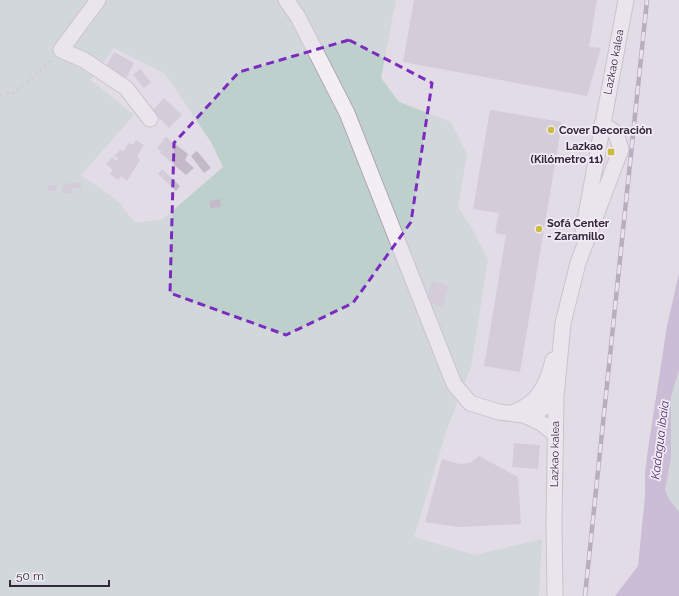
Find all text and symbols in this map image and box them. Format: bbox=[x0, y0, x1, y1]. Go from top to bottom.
street label: Lazkao kalea bbox=[601, 28, 627, 96]
place label: Cover Decoración bbox=[559, 124, 653, 137]
marker: Cover Decoración bbox=[546, 125, 556, 135]
place label: Lazkao (Kilómetro 11) bbox=[531, 140, 604, 166]
marker: Lazkao (Kilómetro 11) bbox=[606, 147, 616, 157]
place label: Sofá Center - Zaramillo bbox=[547, 217, 610, 243]
marker: Sofá Center - Zaramillo bbox=[534, 224, 544, 234]
water label: Kadagua ibaia bbox=[648, 400, 672, 480]
street label: Lazkao kalea bbox=[548, 421, 562, 487]
scale bar bbox=[10, 562, 109, 588]
text: 50 m bbox=[16, 569, 44, 583]

